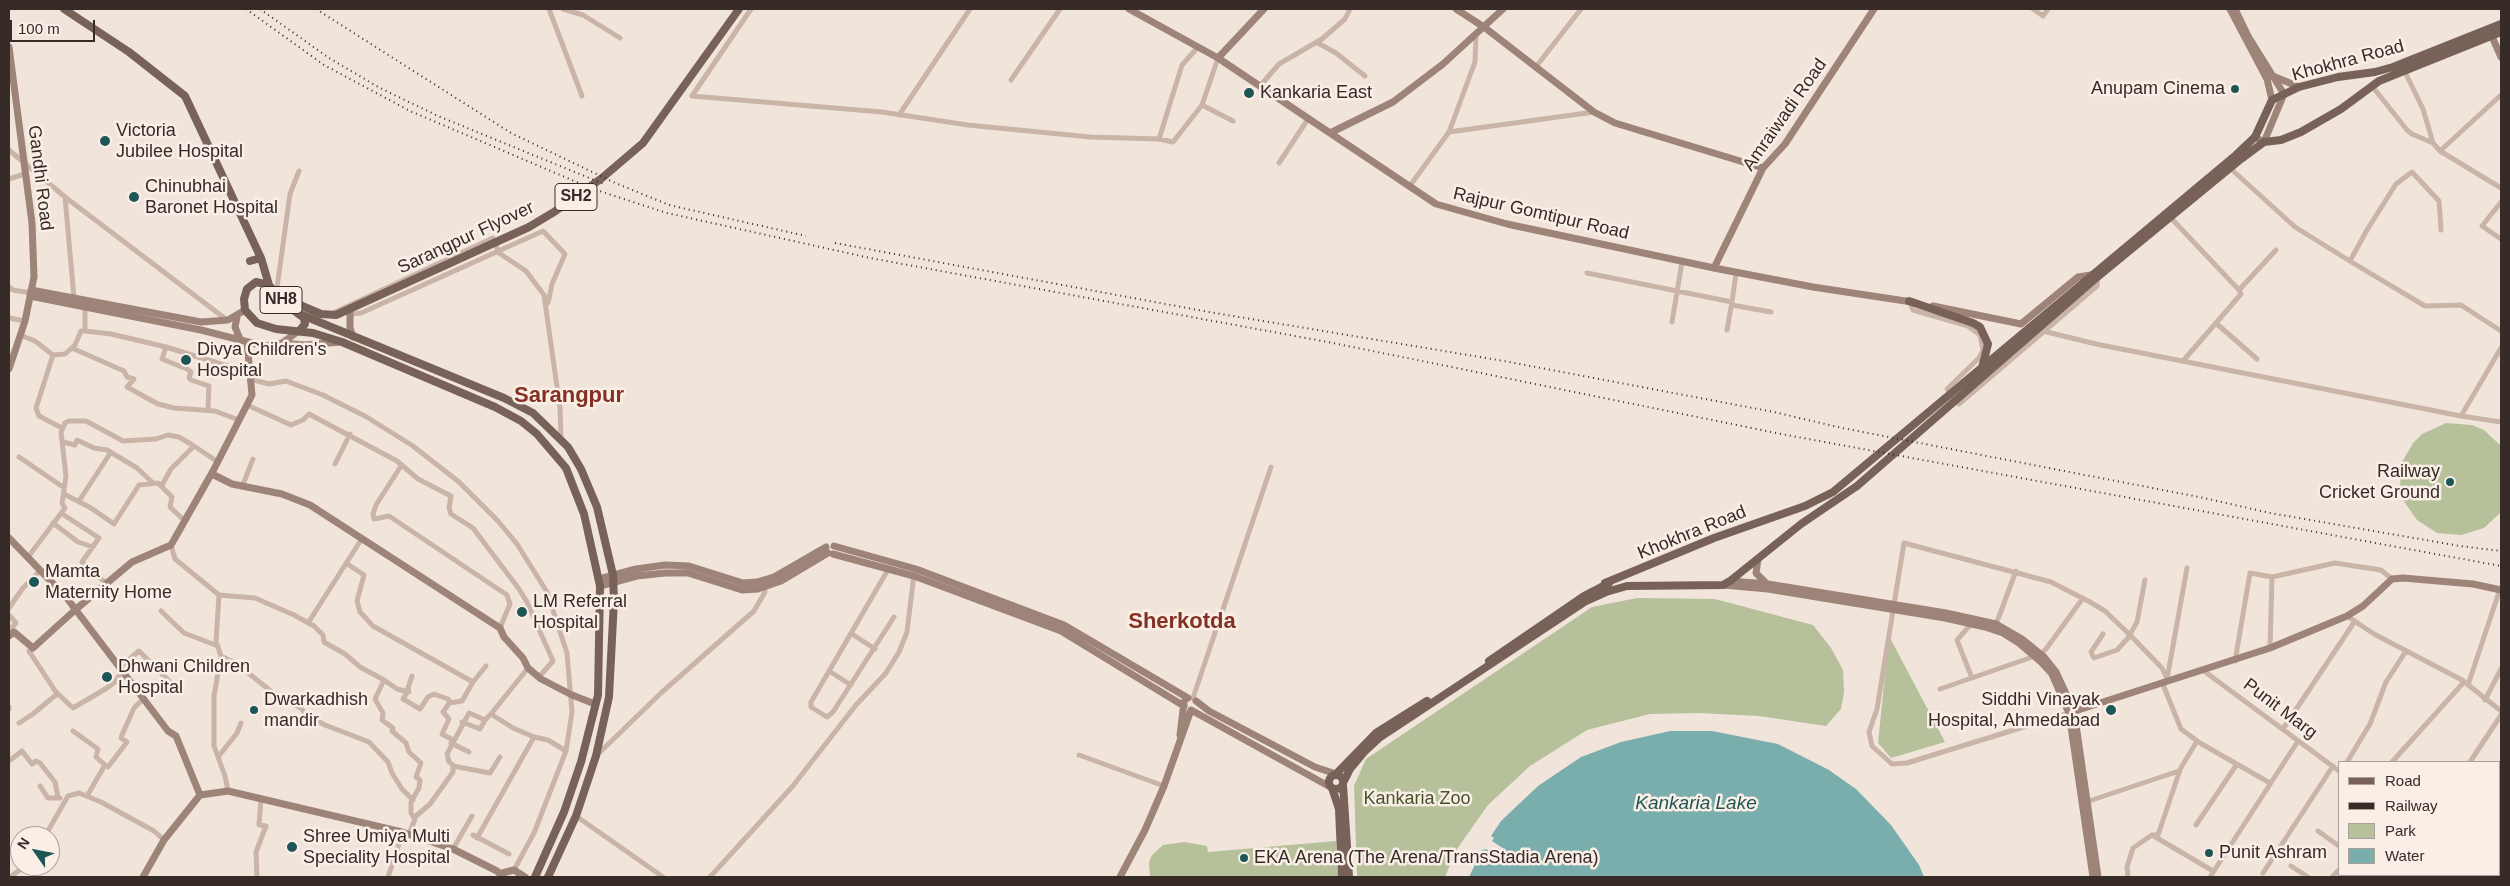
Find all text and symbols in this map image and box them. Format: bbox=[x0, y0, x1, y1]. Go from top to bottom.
scale bar bbox=[12, 10, 98, 42]
text: 100 m bbox=[18, 20, 60, 37]
street label: Khokhra Road bbox=[2290, 36, 2406, 86]
street label: Amraiwadi Road bbox=[1738, 55, 1832, 175]
place label: Anupam Cinema bbox=[2091, 78, 2225, 100]
place label: Kankaria East bbox=[1260, 82, 1372, 104]
marker: Anupam Cinema bbox=[2229, 83, 2241, 95]
marker: Kankaria East bbox=[1242, 86, 1256, 100]
place label: Victoria Jubilee Hospital bbox=[116, 120, 243, 162]
street label: Gandhi Road bbox=[23, 124, 57, 232]
marker: Victoria Jubilee Hospital bbox=[98, 134, 112, 148]
place label: Chinubhai Baronet Hospital bbox=[145, 176, 278, 218]
road number: SH2 bbox=[555, 183, 597, 210]
street label: Rajpur Gomtipur Road bbox=[1451, 183, 1631, 245]
marker: Chinubhai Baronet Hospital bbox=[127, 190, 141, 204]
street label: Sarangpur Flyover bbox=[394, 197, 538, 279]
road number: NH8 bbox=[260, 286, 302, 314]
place label: Divya Children's Hospital bbox=[197, 339, 326, 382]
marker: Divya Children's Hospital bbox=[179, 353, 193, 367]
district label: Sarangpur bbox=[514, 383, 624, 409]
place label: Railway Cricket Ground bbox=[2319, 461, 2440, 504]
marker: Railway Cricket Ground bbox=[2444, 476, 2456, 488]
street label: Khokhra Road bbox=[1635, 501, 1749, 565]
place label: Mamta Maternity Home bbox=[45, 561, 172, 604]
marker: Mamta Maternity Home bbox=[27, 575, 41, 589]
place label: LM Referral Hospital bbox=[533, 591, 627, 634]
marker: LM Referral Hospital bbox=[515, 605, 529, 619]
district label: Sherkotda bbox=[1128, 609, 1236, 635]
place label: Dhwani Children Hospital bbox=[118, 656, 250, 699]
marker: Dhwani Children Hospital bbox=[100, 670, 114, 684]
street label: Punit Marg bbox=[2239, 674, 2321, 744]
place label: Dwarkadhish mandir bbox=[264, 689, 368, 732]
place label: Siddhi Vinayak Hospital, Ahmedabad bbox=[1928, 689, 2100, 732]
marker: Siddhi Vinayak Hospital, Ahmedabad bbox=[2104, 703, 2118, 717]
marker: Dwarkadhish mandir bbox=[248, 704, 260, 716]
legend bbox=[2338, 761, 2500, 876]
text: Road bbox=[2385, 772, 2421, 789]
park label: Kankaria Zoo bbox=[1363, 788, 1471, 810]
water label: Kankaria Lake bbox=[1635, 793, 1757, 815]
text: Railway bbox=[2385, 797, 2438, 814]
text: Park bbox=[2385, 822, 2416, 839]
north arrow bbox=[10, 826, 60, 876]
place label: Shree Umiya Multi Speciality Hospital bbox=[303, 826, 450, 869]
text: N bbox=[14, 835, 33, 852]
marker: Shree Umiya Multi Speciality Hospital bbox=[285, 840, 299, 854]
place label: Punit Ashram bbox=[2219, 842, 2327, 864]
place label: EKA Arena (The Arena/TransStadia Arena) bbox=[1254, 847, 1599, 869]
marker: Punit Ashram bbox=[2203, 847, 2215, 859]
text: Water bbox=[2385, 847, 2424, 864]
marker: EKA Arena (The Arena/TransStadia Arena) bbox=[1238, 852, 1250, 864]

